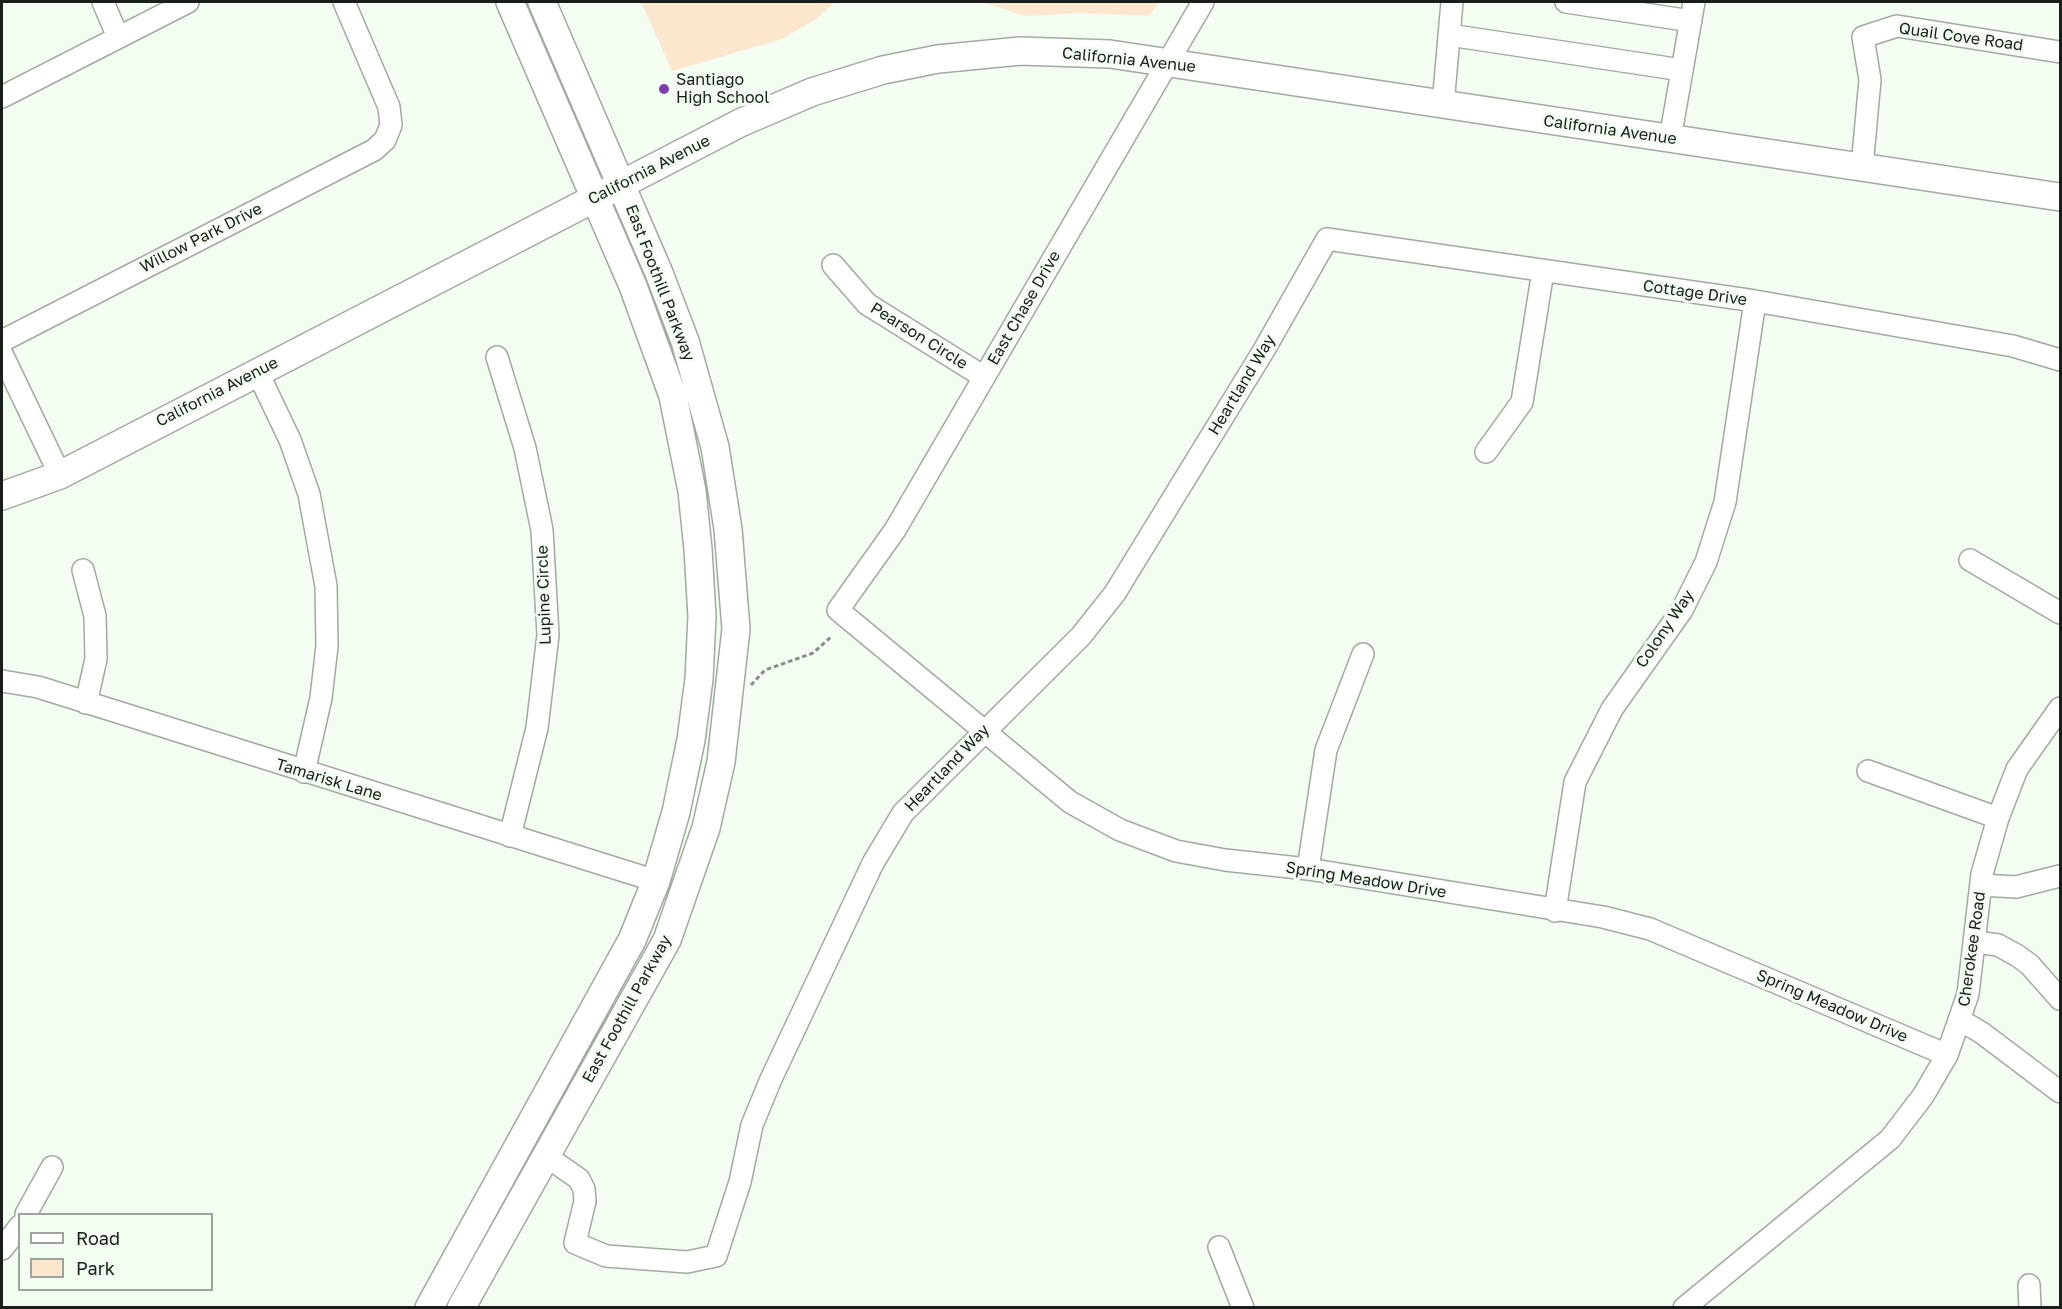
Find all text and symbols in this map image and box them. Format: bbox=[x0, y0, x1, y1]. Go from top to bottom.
street label: Quail Cove Road bbox=[1898, 19, 2024, 55]
street label: California Avenue bbox=[1061, 43, 1197, 77]
place label: Santiago High School bbox=[676, 70, 769, 108]
marker: Santiago High School bbox=[657, 82, 671, 96]
street label: California Avenue bbox=[1542, 111, 1678, 149]
street label: California Avenue bbox=[585, 131, 713, 209]
street label: Willow Park Drive bbox=[137, 199, 265, 277]
street label: East Foothill Parkway bbox=[621, 202, 699, 364]
street label: East Chase Drive bbox=[984, 247, 1064, 369]
street label: Cottage Drive bbox=[1642, 276, 1748, 310]
street label: Pearson Circle bbox=[867, 298, 971, 374]
street label: Heartland Way bbox=[1204, 331, 1280, 439]
street label: California Avenue bbox=[153, 353, 281, 431]
street label: Lupine Circle bbox=[533, 545, 555, 645]
street label: Colony Way bbox=[1632, 586, 1698, 672]
street label: Heartland Way bbox=[901, 720, 993, 816]
street label: Tamarisk Lane bbox=[273, 755, 385, 805]
street label: Spring Meadow Drive bbox=[1284, 858, 1448, 902]
street label: Cherokee Road bbox=[1954, 890, 1990, 1008]
street label: East Foothill Parkway bbox=[578, 932, 676, 1086]
street label: Spring Meadow Drive bbox=[1754, 965, 1910, 1047]
legend bbox=[18, 1213, 213, 1291]
text: Road bbox=[76, 1227, 120, 1249]
text: Park bbox=[76, 1257, 115, 1279]

